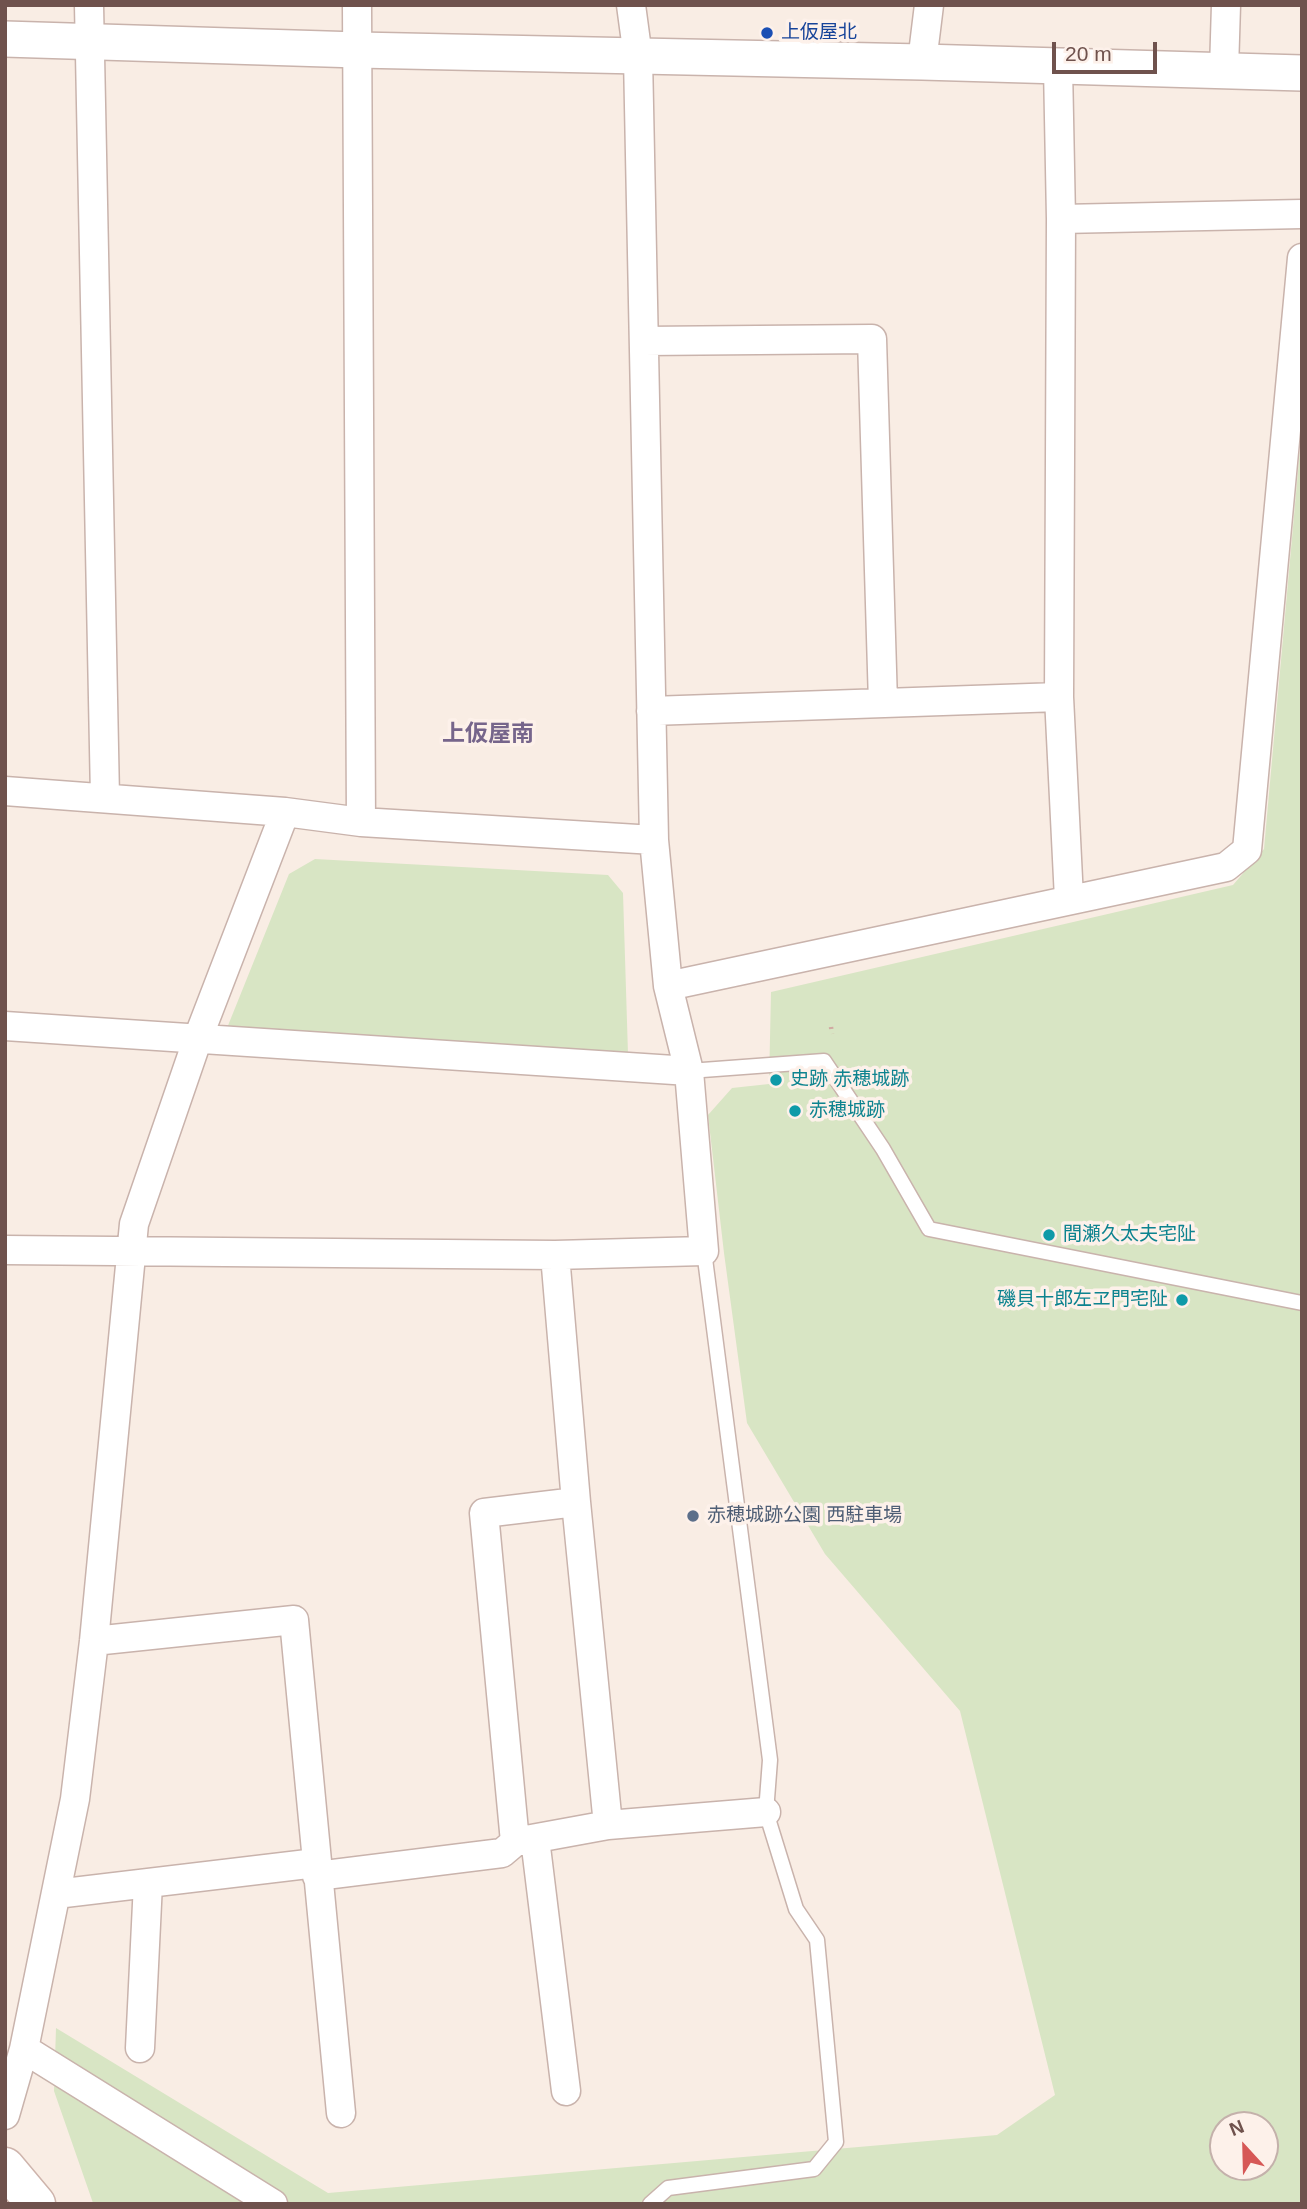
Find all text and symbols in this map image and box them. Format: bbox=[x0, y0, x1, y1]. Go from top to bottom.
place label: 上仮屋北 bbox=[781, 22, 857, 44]
marker: 上仮屋北 bbox=[759, 25, 775, 41]
scale bar bbox=[1055, 28, 1160, 72]
text: 20 m bbox=[1065, 42, 1112, 65]
district label: 上仮屋南 bbox=[442, 721, 534, 749]
place label: 史跡 赤穂城跡 bbox=[790, 1069, 909, 1091]
marker: 史跡 赤穂城跡 bbox=[768, 1072, 784, 1088]
place label: 赤穂城跡 bbox=[809, 1100, 885, 1122]
marker: 赤穂城跡 bbox=[787, 1103, 803, 1119]
place label: 間瀬久太夫宅阯 bbox=[1063, 1224, 1196, 1246]
marker: 間瀬久太夫宅阯 bbox=[1041, 1227, 1057, 1243]
place label: 磯貝十郎左ヱ門宅阯 bbox=[997, 1289, 1168, 1311]
marker: 磯貝十郎左ヱ門宅阯 bbox=[1174, 1292, 1190, 1308]
place label: 赤穂城跡公園 西駐車場 bbox=[707, 1505, 902, 1527]
marker: 赤穂城跡公園 西駐車場 bbox=[685, 1508, 701, 1524]
north arrow bbox=[1209, 2111, 1279, 2181]
text: N bbox=[1226, 2116, 1247, 2140]

